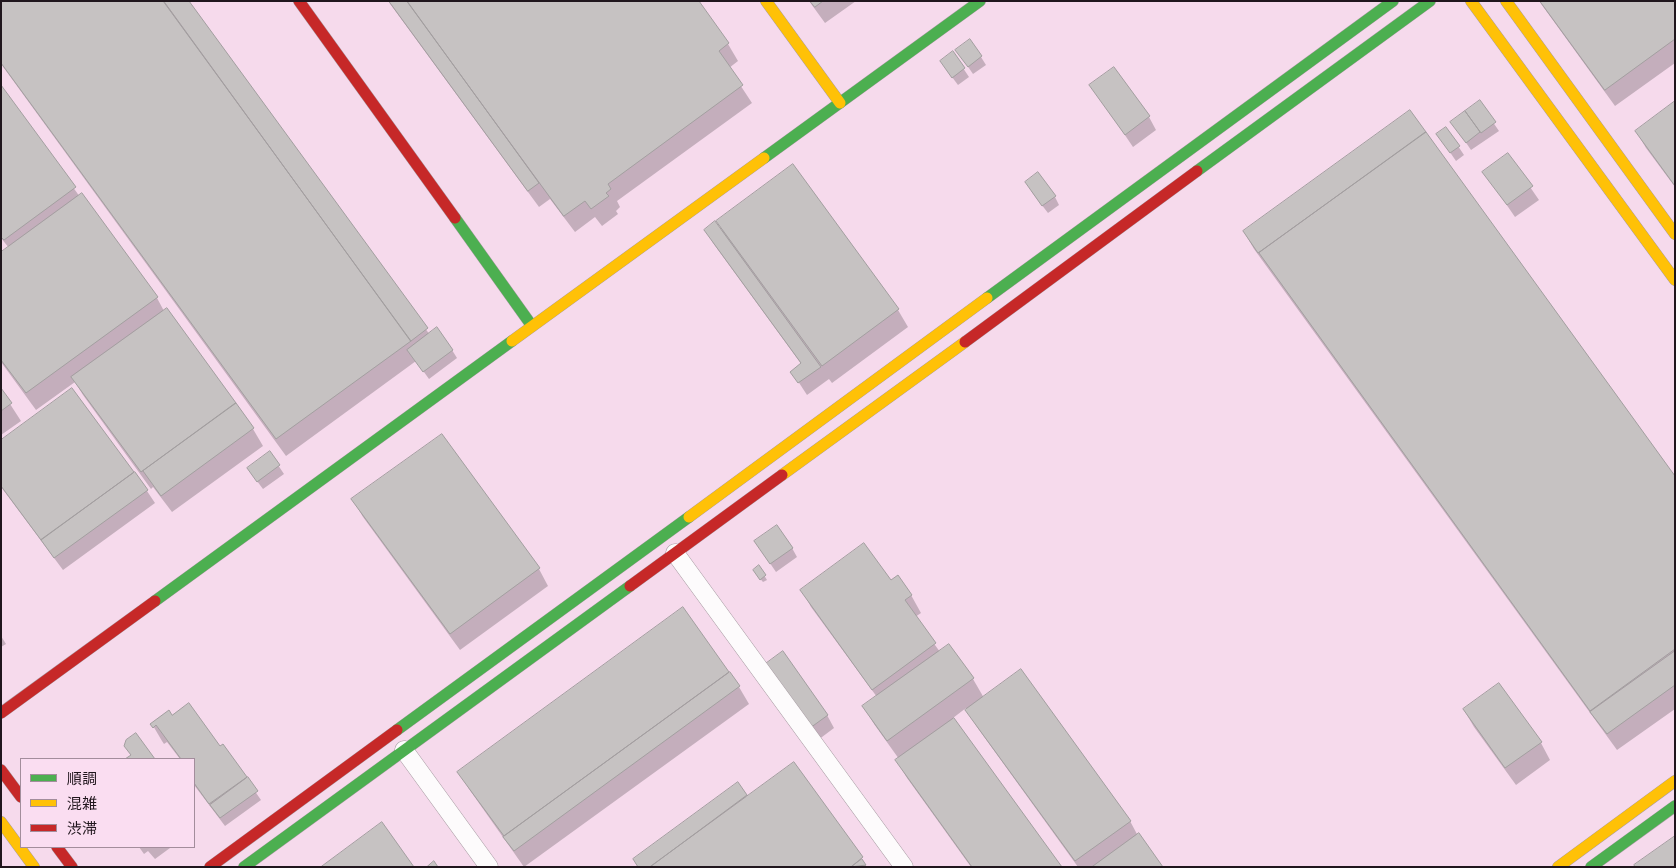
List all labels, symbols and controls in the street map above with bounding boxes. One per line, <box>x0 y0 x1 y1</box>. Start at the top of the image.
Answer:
legend <box>20 758 195 848</box>
text: 順調 <box>67 770 97 788</box>
text: 混雑 <box>67 795 97 813</box>
text: 渋滞 <box>67 820 97 838</box>

